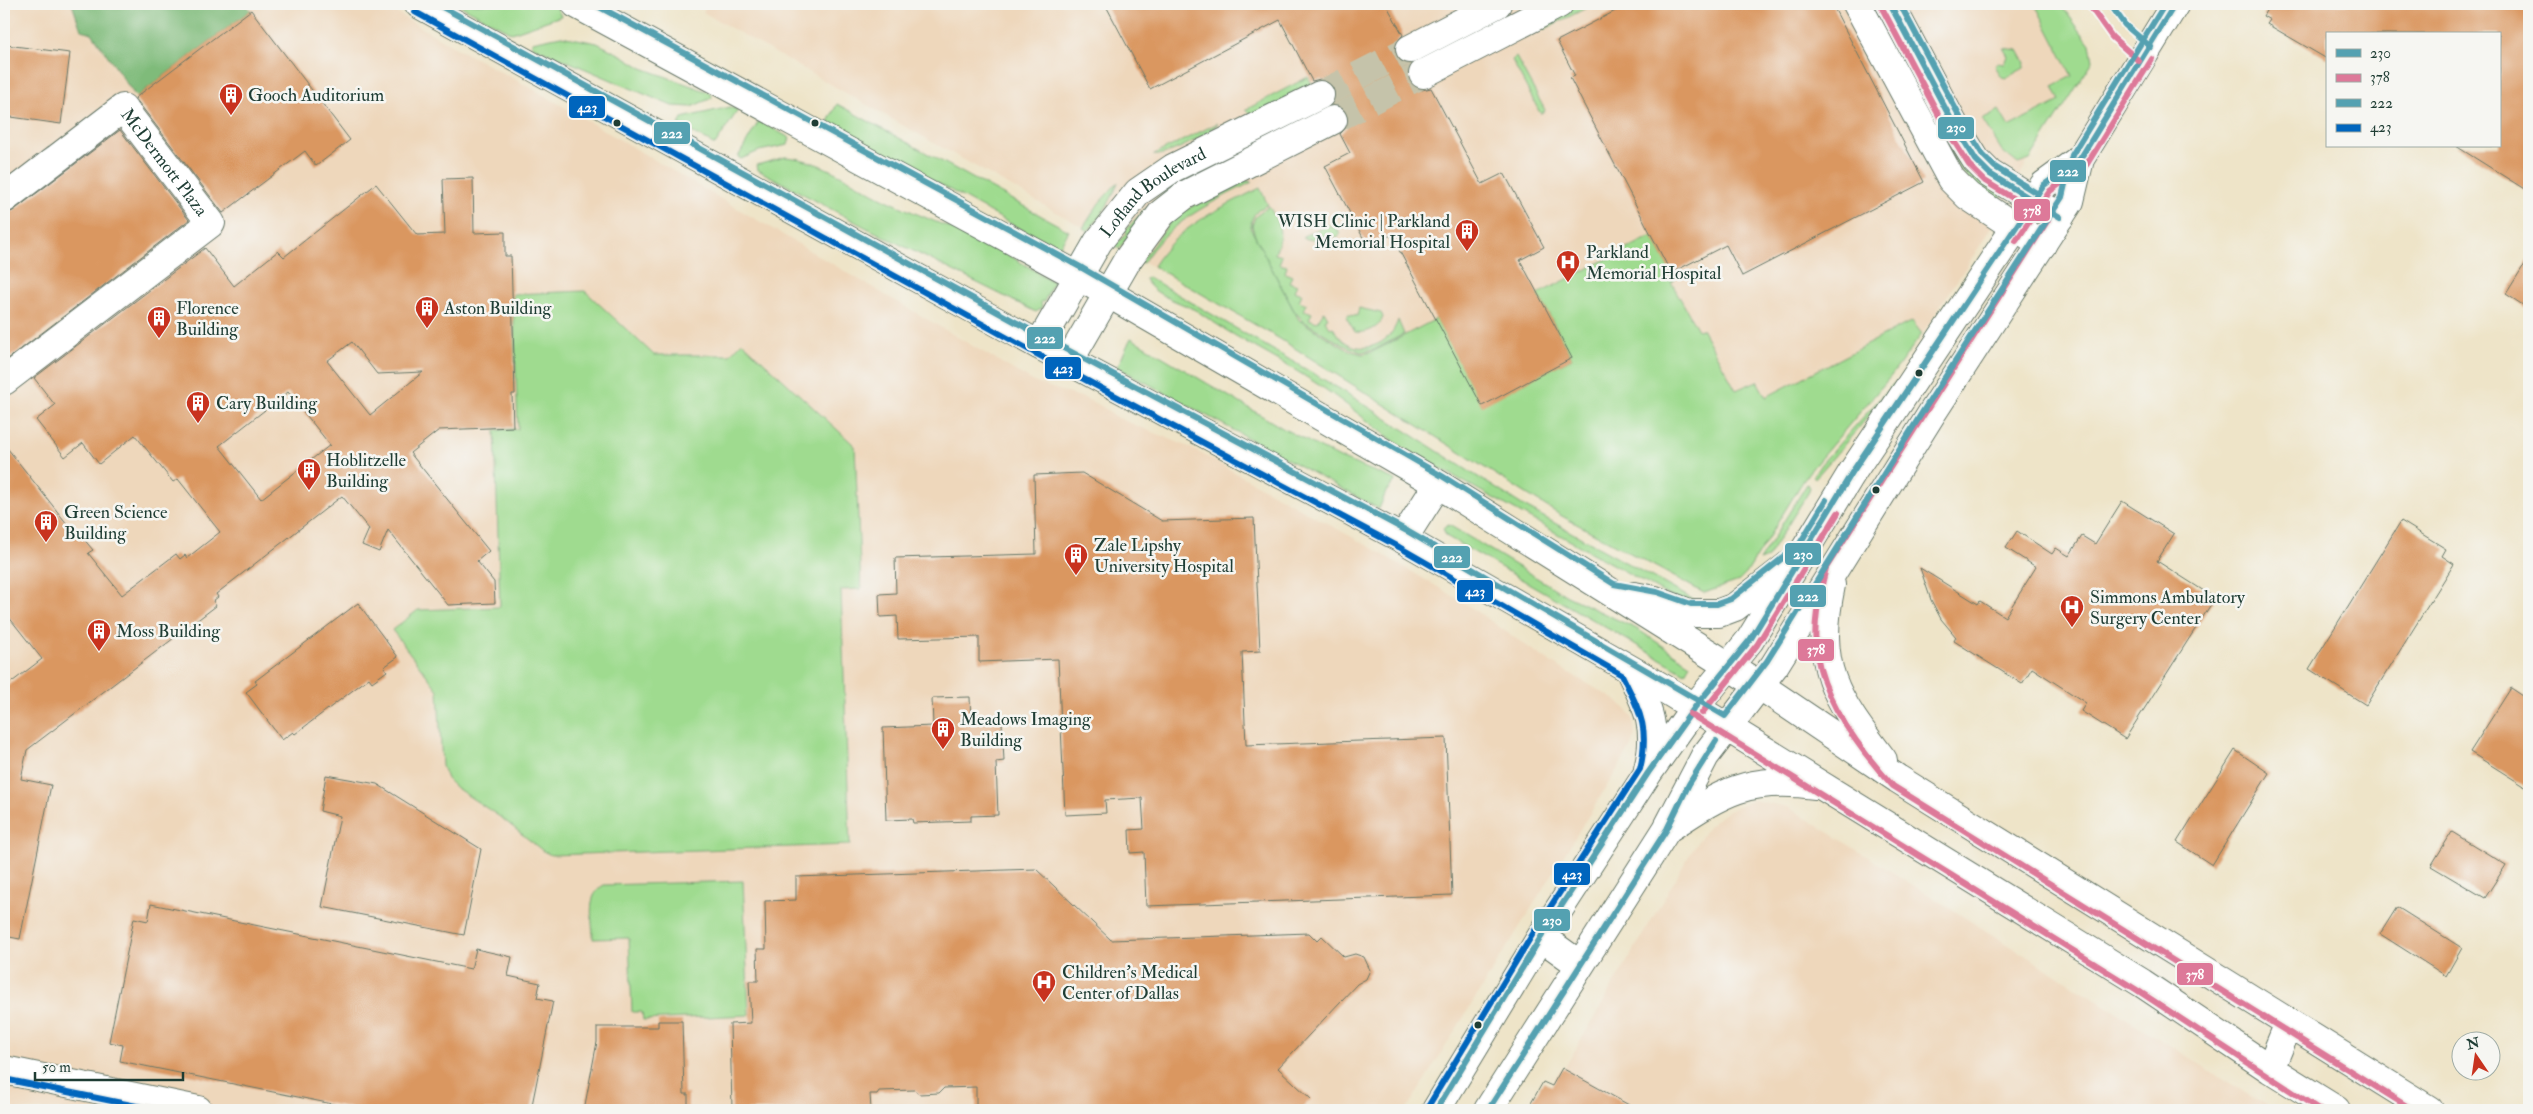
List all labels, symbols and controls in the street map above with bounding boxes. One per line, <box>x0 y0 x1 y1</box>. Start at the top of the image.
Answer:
legend <box>2326 32 2500 148</box>
text: 230 <box>2370 44 2391 63</box>
text: 378 <box>2370 68 2390 87</box>
building icon: Gooch Auditorium <box>218 82 244 116</box>
place label: Gooch Auditorium <box>248 84 384 107</box>
text: 222 <box>2370 94 2393 113</box>
line badge: 423 <box>568 95 606 119</box>
text: 423 <box>576 99 597 116</box>
street label: McDermott Plaza <box>115 104 213 222</box>
line badge: 230 <box>1937 116 1975 140</box>
unlabelled marker <box>612 118 622 128</box>
unlabelled marker <box>810 118 820 128</box>
text: 423 <box>2370 118 2391 137</box>
text: 230 <box>1946 119 1966 136</box>
line badge: 222 <box>653 121 691 145</box>
text: 222 <box>661 125 683 142</box>
street label: Lofland Boulevard <box>1095 142 1210 243</box>
line badge: 222 <box>2049 159 2087 183</box>
text: 222 <box>2057 163 2079 180</box>
line badge: 378 <box>2013 198 2051 222</box>
text: 378 <box>2023 202 2042 219</box>
place label: WISH Clinic | Parkland Memorial Hospital <box>1276 210 1450 254</box>
building icon: WISH Clinic | Parkland Memorial Hospital <box>1454 218 1480 252</box>
place label: Parkland Memorial Hospital <box>1586 241 1722 285</box>
hospital icon: Parkland Memorial Hospital <box>1555 249 1581 283</box>
building icon: Aston Building <box>414 295 440 329</box>
place label: Florence Building <box>176 297 239 341</box>
place label: Aston Building <box>443 297 552 320</box>
building icon: Florence Building <box>146 305 172 339</box>
line badge: 222 <box>1026 326 1064 350</box>
text: 222 <box>1034 330 1056 347</box>
line badge: 423 <box>1044 356 1082 380</box>
text: 423 <box>1052 360 1073 377</box>
unlabelled marker <box>1914 368 1924 378</box>
building icon: Cary Building <box>185 390 211 424</box>
place label: Cary Building <box>216 392 318 415</box>
place label: Hoblitzelle Building <box>326 449 406 493</box>
building icon: Hoblitzelle Building <box>296 457 322 491</box>
unlabelled marker <box>1871 485 1881 495</box>
place label: Green Science Building <box>64 501 168 545</box>
building icon: Green Science Building <box>33 509 59 543</box>
place label: Zale Lipshy University Hospital <box>1094 534 1234 578</box>
building icon: Zale Lipshy University Hospital <box>1063 542 1089 576</box>
line badge: 230 <box>1784 542 1822 566</box>
line badge: 222 <box>1433 545 1471 569</box>
text: 230 <box>1793 546 1813 563</box>
text: 222 <box>1441 549 1463 566</box>
line badge: 423 <box>1456 579 1494 603</box>
text: 423 <box>1464 583 1485 600</box>
line badge: 222 <box>1789 584 1827 608</box>
place label: Simmons Ambulatory Surgery Center <box>2090 586 2246 630</box>
text: 222 <box>1797 588 1819 605</box>
hospital icon: Simmons Ambulatory Surgery Center <box>2059 594 2085 628</box>
building icon: Moss Building <box>86 618 112 652</box>
place label: Moss Building <box>116 620 221 643</box>
line badge: 378 <box>1797 638 1835 662</box>
text: 378 <box>1807 641 1826 658</box>
place label: Meadows Imaging Building <box>960 708 1092 752</box>
building icon: Meadows Imaging Building <box>930 716 956 750</box>
line badge: 423 <box>1553 862 1591 886</box>
text: 423 <box>1561 866 1582 883</box>
line badge: 230 <box>1533 908 1571 932</box>
text: 230 <box>1542 912 1562 929</box>
place label: Children's Medical Center of Dallas <box>1062 961 1198 1005</box>
line badge: 378 <box>2176 962 2214 986</box>
text: 378 <box>2186 966 2205 983</box>
hospital icon: Children's Medical Center of Dallas <box>1031 969 1057 1003</box>
unlabelled marker <box>1473 1020 1483 1030</box>
north arrow <box>2450 1032 2500 1082</box>
text: N <box>2464 1034 2482 1054</box>
scale bar <box>35 1049 182 1081</box>
text: 50 m <box>42 1058 71 1077</box>

